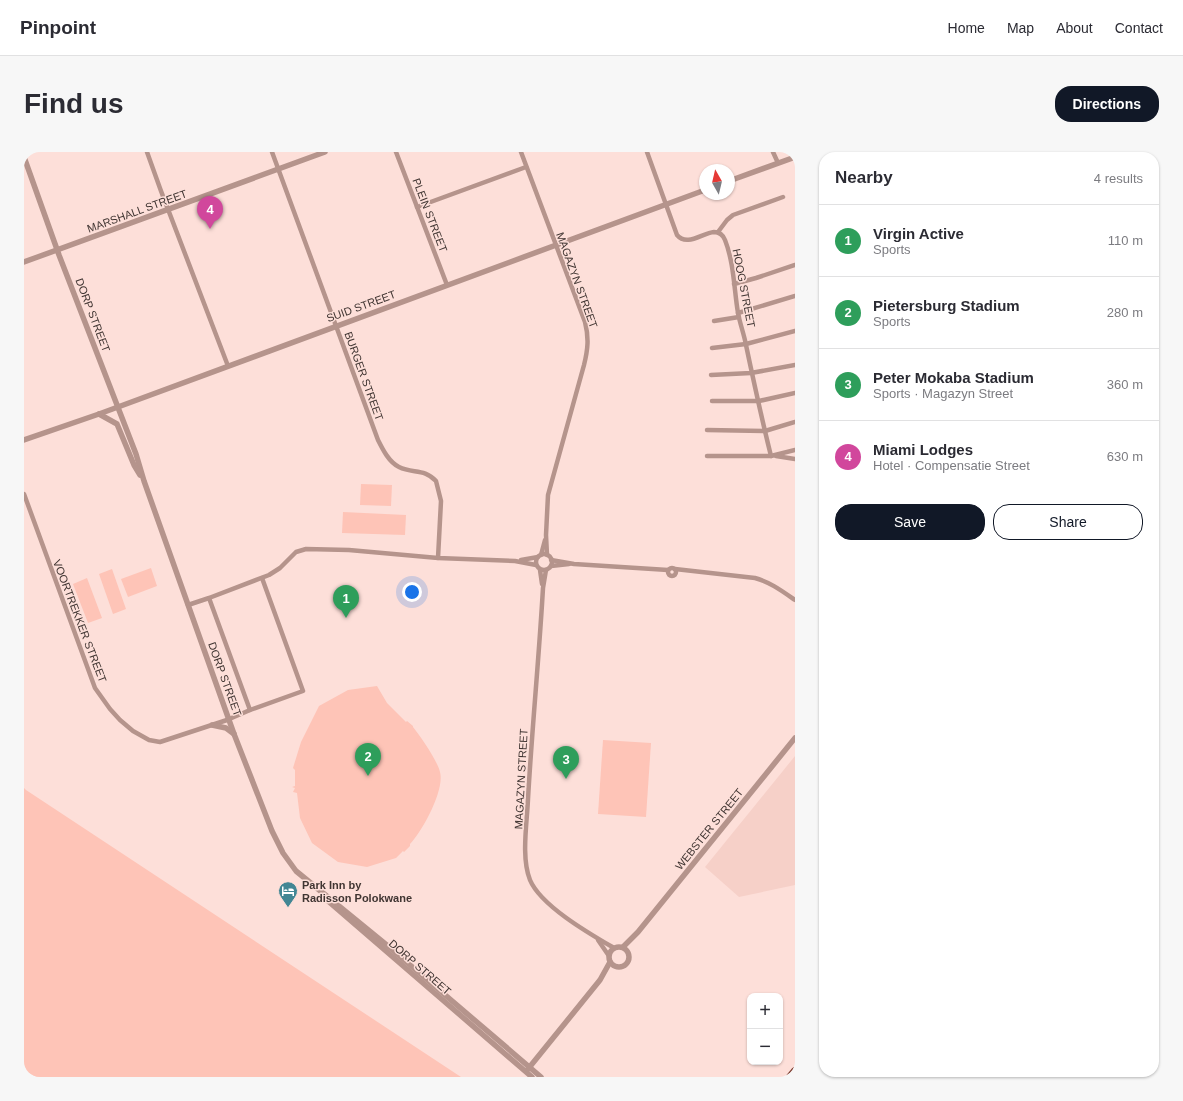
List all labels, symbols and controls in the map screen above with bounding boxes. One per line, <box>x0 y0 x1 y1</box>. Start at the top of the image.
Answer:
text: Pinpoint <box>20 17 96 38</box>
text: Home <box>948 20 985 36</box>
text: Map <box>1007 20 1034 36</box>
text: About <box>1056 20 1093 36</box>
text: Contact <box>1115 20 1163 36</box>
button: Directions <box>1055 86 1159 122</box>
text: Find us <box>24 88 124 119</box>
north arrow <box>699 164 735 200</box>
text: Nearby <box>835 168 893 187</box>
text: 4 results <box>1094 171 1143 186</box>
street label: PLEIN STREET <box>410 176 450 254</box>
street label: MARSHALL STREET <box>85 187 189 235</box>
pin: 4 <box>197 196 223 229</box>
text: Virgin Active <box>873 225 964 242</box>
street label: MAGAZYN STREET <box>554 231 600 330</box>
text: 1 <box>844 233 852 248</box>
text: 110 m <box>1108 233 1143 248</box>
text: Sports <box>873 242 911 257</box>
street label: HOOG STREET <box>730 248 758 329</box>
street label: DORP STREET <box>73 276 113 354</box>
street label: SUID STREET <box>325 288 397 324</box>
text: Pietersburg Stadium <box>873 297 1020 314</box>
text: 2 <box>844 305 852 320</box>
text: 280 m <box>1107 305 1143 320</box>
text: Sports <box>873 314 911 329</box>
street label: BURGER STREET <box>342 330 386 422</box>
text: Peter Mokaba Stadium <box>873 369 1034 386</box>
text: 3 <box>844 377 852 392</box>
text: 360 m <box>1107 377 1143 392</box>
text: Sports · Magazyn Street <box>873 386 1013 401</box>
text: Miami Lodges <box>873 441 973 458</box>
text: 4 <box>844 449 852 464</box>
text: 630 m <box>1107 449 1143 464</box>
text: Hotel · Compensatie Street <box>873 458 1030 473</box>
button: Save <box>835 504 985 540</box>
button: Share <box>993 504 1143 540</box>
street label: VOORTREKKER STREET <box>51 558 109 684</box>
your location <box>402 582 422 602</box>
pin: 1 <box>333 585 359 618</box>
street label: DORP STREET <box>206 640 244 718</box>
street label: MAGAZYN STREET <box>512 728 530 830</box>
pin: 2 <box>355 743 381 776</box>
pin: 3 <box>553 746 579 779</box>
street label: WEBSTER STREET <box>673 786 746 872</box>
place label: Park Inn by Radisson Polokwane <box>302 879 412 904</box>
hotel icon: Park Inn by Radisson Polokwane <box>277 880 299 908</box>
street label: DORP STREET <box>387 937 454 997</box>
map controls <box>747 993 783 1065</box>
button: + <box>747 993 783 1029</box>
button: − <box>747 1029 783 1065</box>

